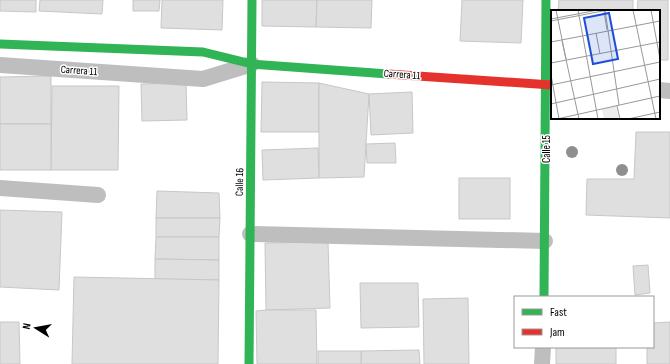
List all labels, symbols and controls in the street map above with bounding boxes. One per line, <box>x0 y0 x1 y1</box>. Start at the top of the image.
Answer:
inset map <box>551 10 660 119</box>
street label: Carrera 11 <box>60 63 98 78</box>
street label: Carrera 11 <box>383 67 421 82</box>
street label: Calle 15 <box>540 135 553 163</box>
street label: Calle 16 <box>233 168 246 196</box>
legend <box>514 296 654 348</box>
text: Fast <box>550 305 567 320</box>
north arrow <box>16 308 56 348</box>
text: N <box>20 322 34 330</box>
text: Jam <box>549 325 565 340</box>

